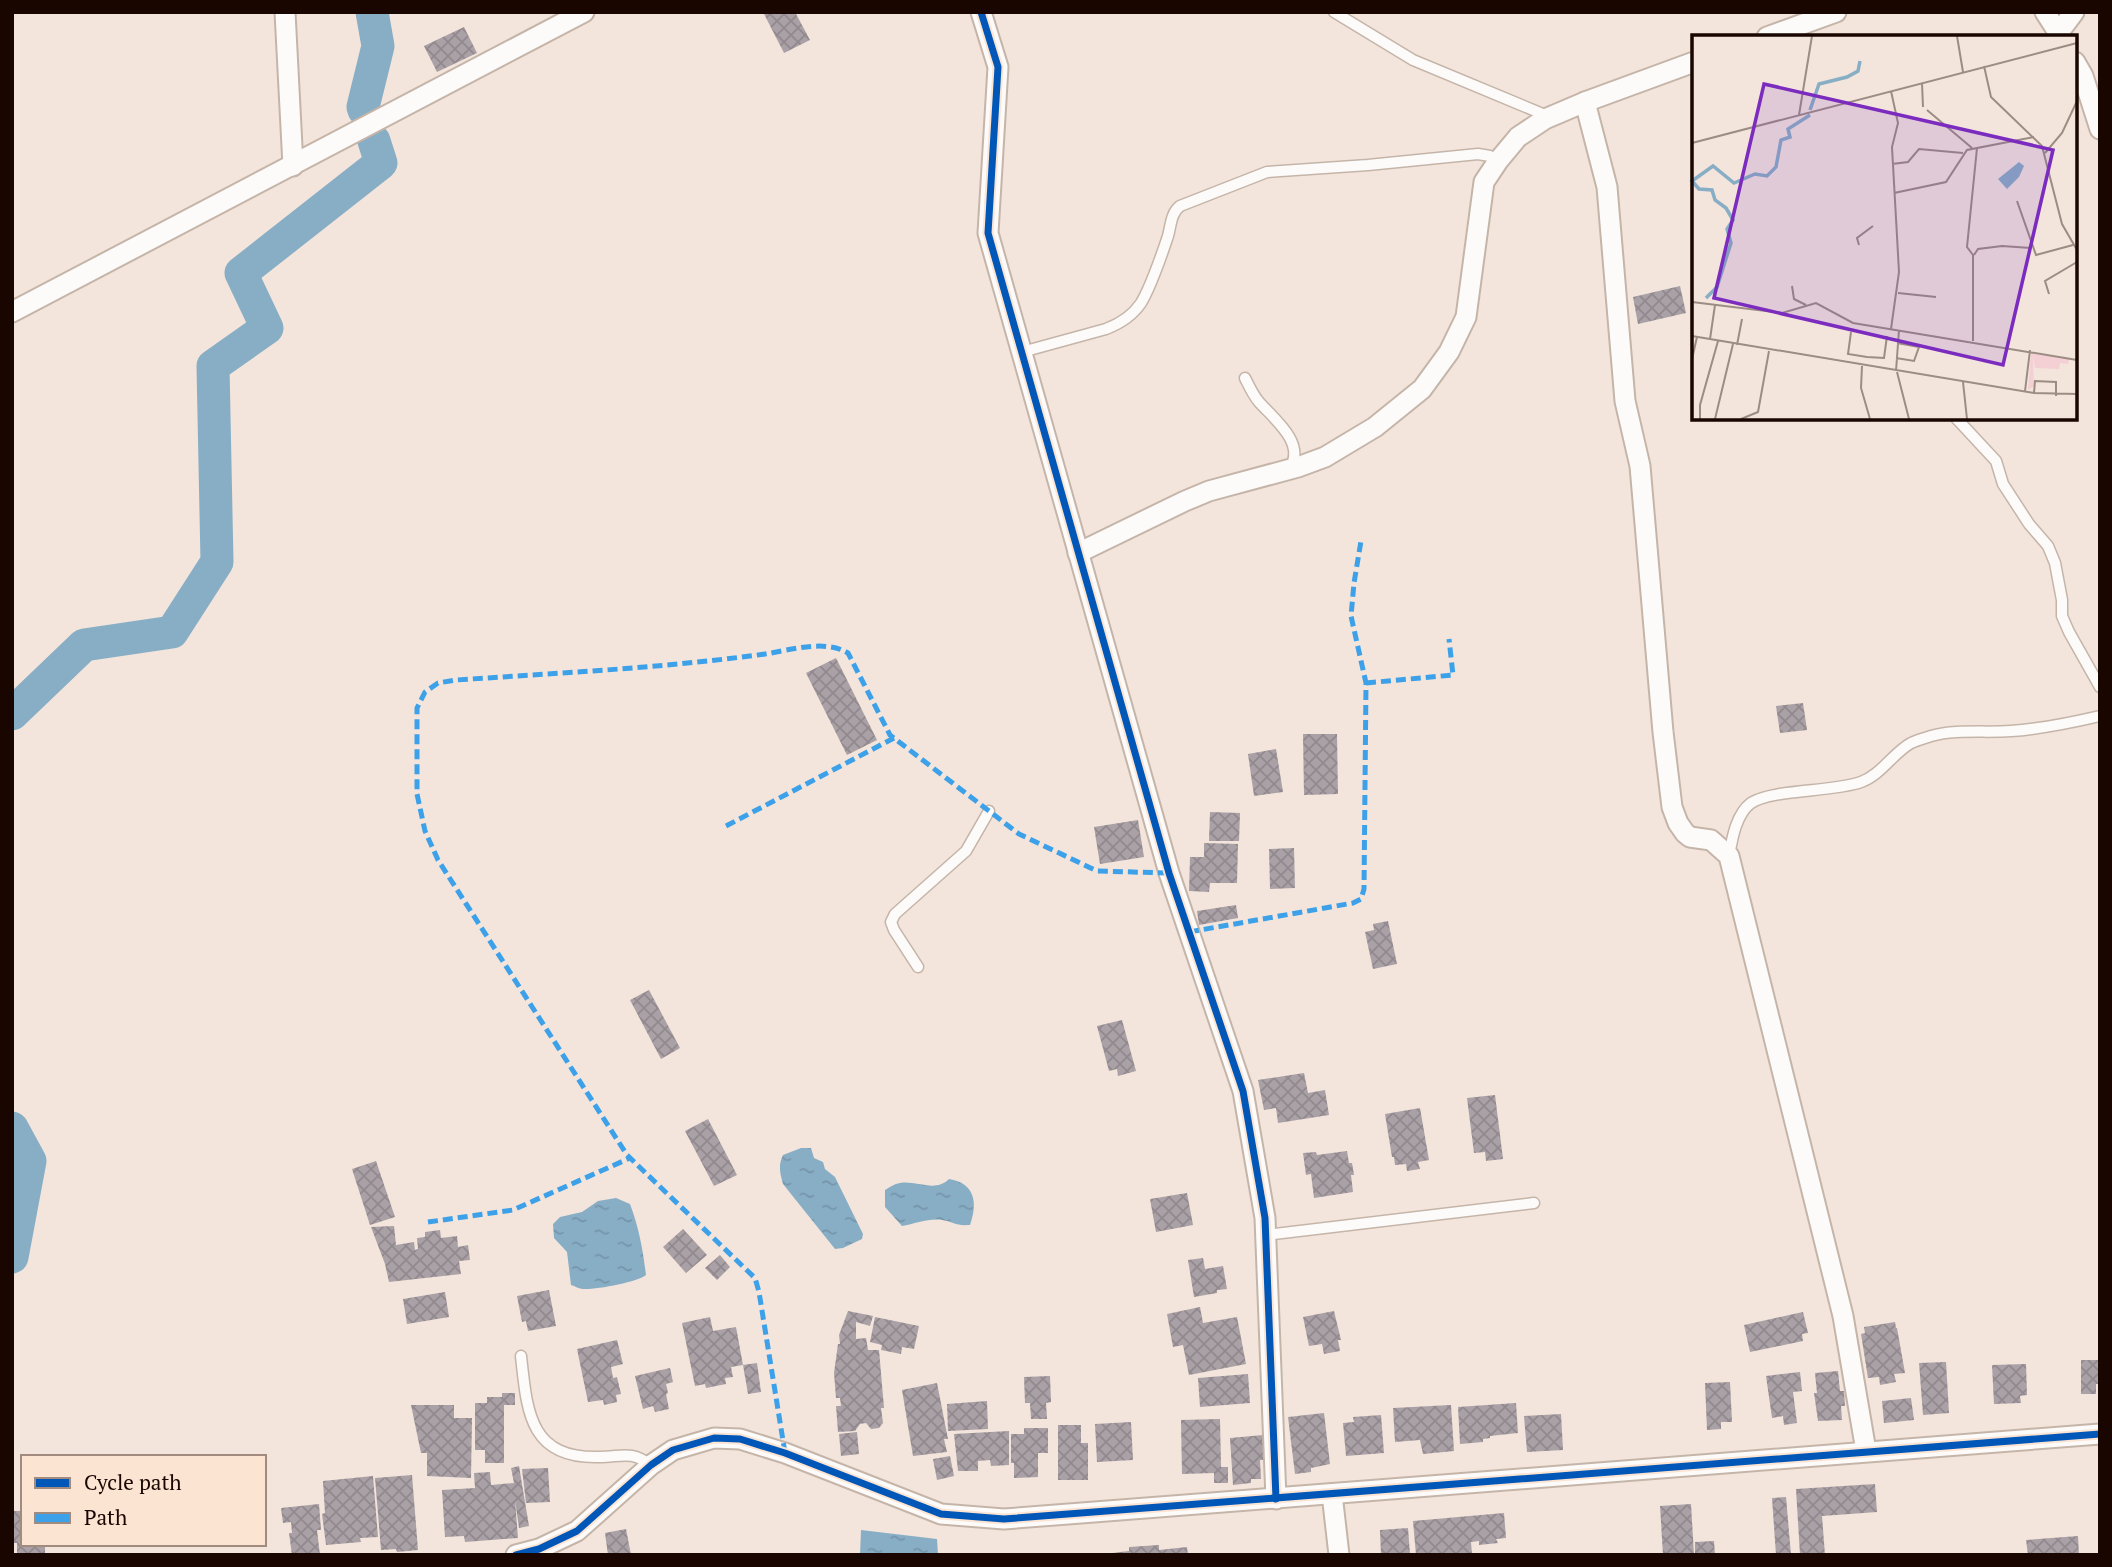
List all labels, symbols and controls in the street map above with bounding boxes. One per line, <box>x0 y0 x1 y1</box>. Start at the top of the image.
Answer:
inset map <box>1692 35 2077 420</box>
legend <box>21 1455 266 1546</box>
text: Cycle path <box>84 1468 182 1496</box>
text: Path <box>84 1503 127 1531</box>

